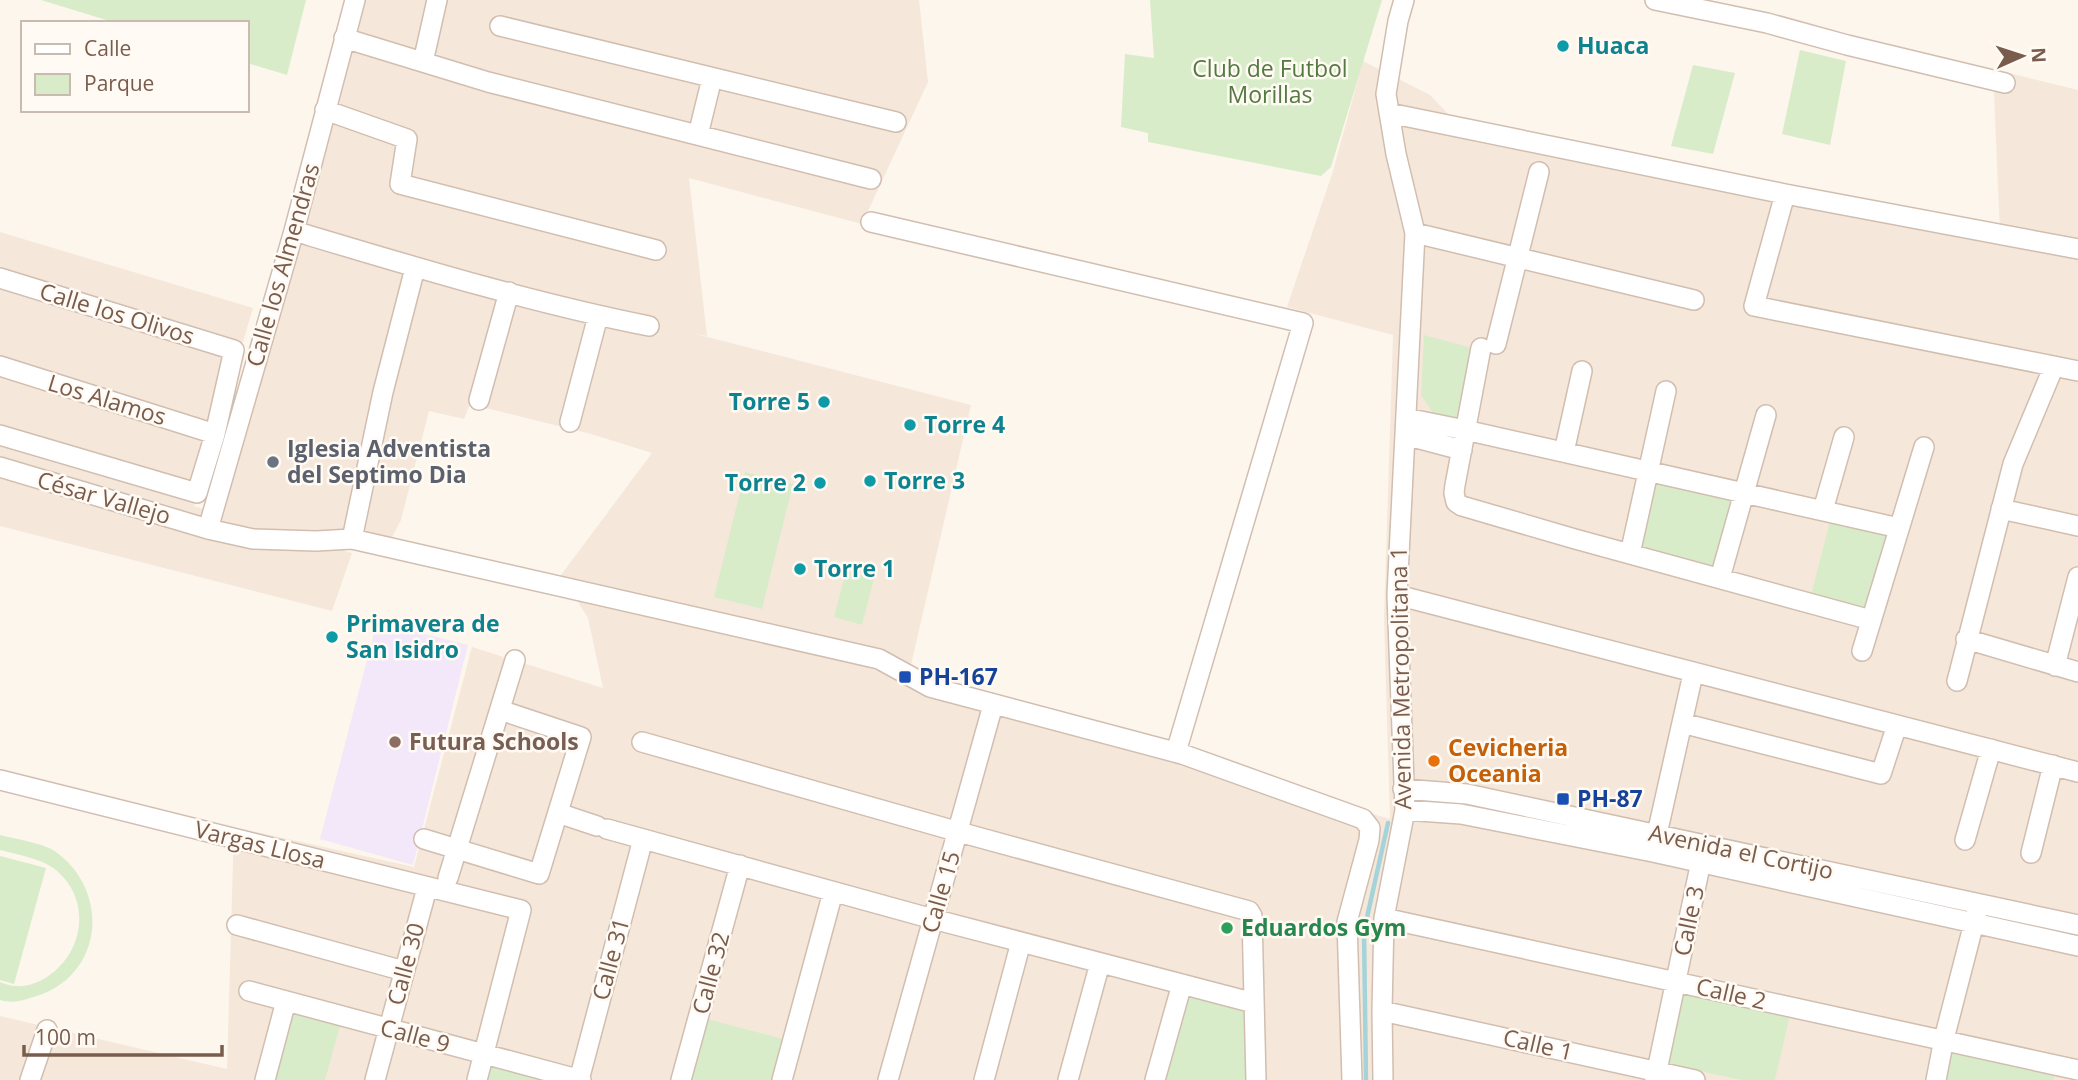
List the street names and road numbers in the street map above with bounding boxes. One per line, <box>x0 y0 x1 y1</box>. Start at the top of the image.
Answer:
street label: Calle los Almendras <box>238 159 326 370</box>
street label: Calle los Olivos <box>36 274 199 352</box>
street label: Los Alamos <box>44 366 170 432</box>
street label: César Vallejo <box>34 463 175 531</box>
street label: Avenida Metropolitana 1 <box>1382 546 1418 810</box>
street label: Vargas Llosa <box>192 812 329 876</box>
street label: Avenida el Cortijo <box>1646 816 1836 886</box>
street label: Calle 15 <box>913 847 967 937</box>
street label: Calle 3 <box>1665 883 1711 959</box>
street label: Calle 31 <box>584 914 636 1003</box>
street label: Calle 30 <box>379 919 431 1008</box>
street label: Calle 32 <box>684 928 736 1017</box>
street label: Calle 2 <box>1693 969 1769 1017</box>
street label: Calle 9 <box>377 1010 454 1060</box>
street label: Calle 1 <box>1500 1020 1576 1068</box>

